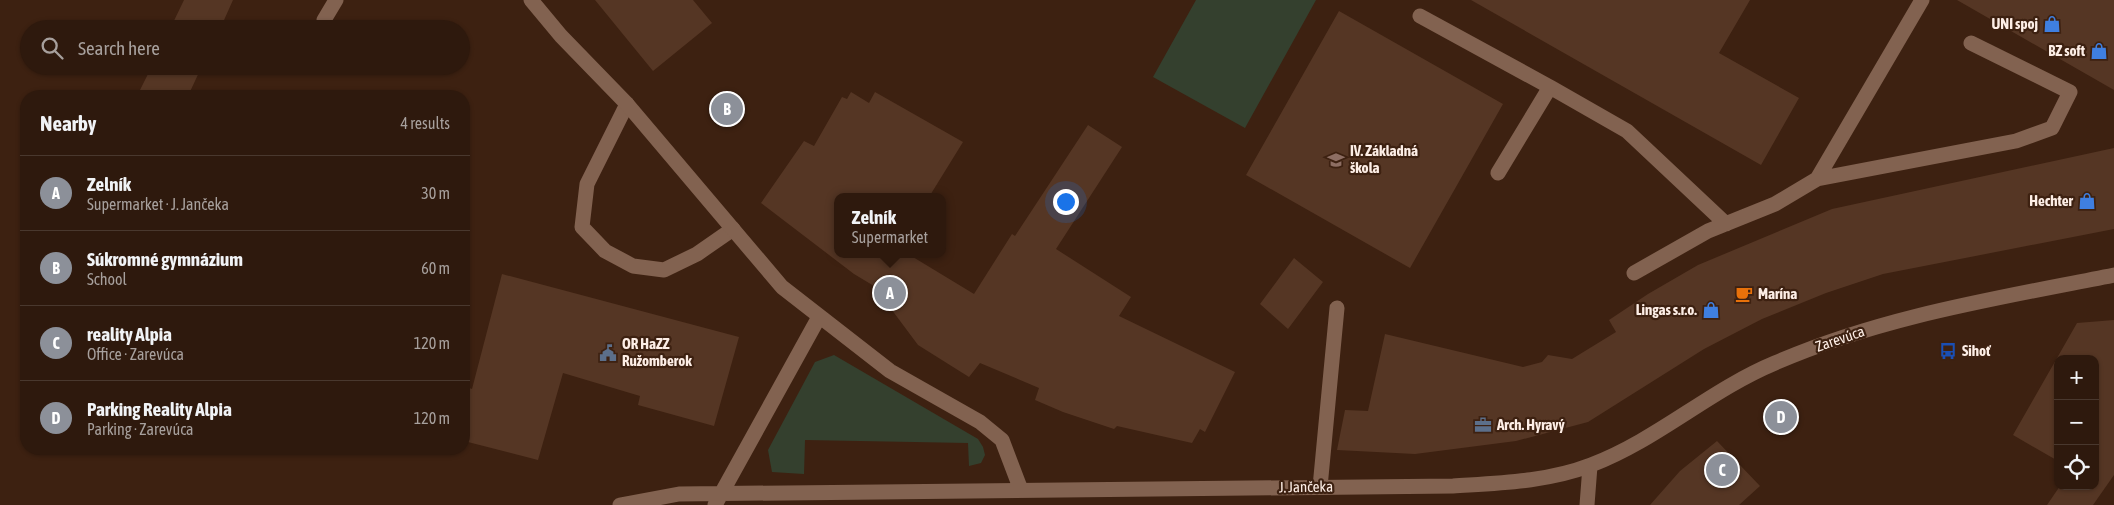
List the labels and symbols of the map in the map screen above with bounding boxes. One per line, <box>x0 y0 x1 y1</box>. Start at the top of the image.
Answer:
shop icon: UNI spoj <box>2042 14 2062 34</box>
place label: UNI spoj <box>1992 15 2038 32</box>
shop icon: BZ soft <box>2089 41 2109 61</box>
place label: BZ soft <box>2048 42 2086 59</box>
pin: B <box>711 90 743 128</box>
place label: IV. Základná škola <box>1350 142 1418 176</box>
school or university icon: IV. Základná škola <box>1326 150 1346 170</box>
your location <box>1053 189 1079 215</box>
shop icon: Hechter <box>2077 191 2097 211</box>
place label: Hechter <box>2029 192 2074 209</box>
pin: A <box>874 274 906 312</box>
cafe icon: Marína <box>1734 284 1754 304</box>
place label: Marína <box>1758 285 1797 302</box>
shop icon: Lingas s.r.o. <box>1701 300 1721 320</box>
place label: Lingas s.r.o. <box>1636 301 1697 318</box>
street label: Zarevúca <box>1813 322 1867 355</box>
place label: OR HaZZ Ružomberok <box>622 335 692 369</box>
bus stop icon: Sihoť <box>1938 341 1958 361</box>
place label: Sihoť <box>1962 342 1992 359</box>
public building icon: OR HaZZ Ružomberok <box>598 343 618 363</box>
pin: D <box>1765 398 1797 436</box>
office icon: Arch. Hyravý <box>1473 415 1493 435</box>
place label: Arch. Hyravý <box>1496 416 1566 433</box>
pin: C <box>1706 451 1738 489</box>
street label: J. Jančeka <box>1279 478 1333 495</box>

